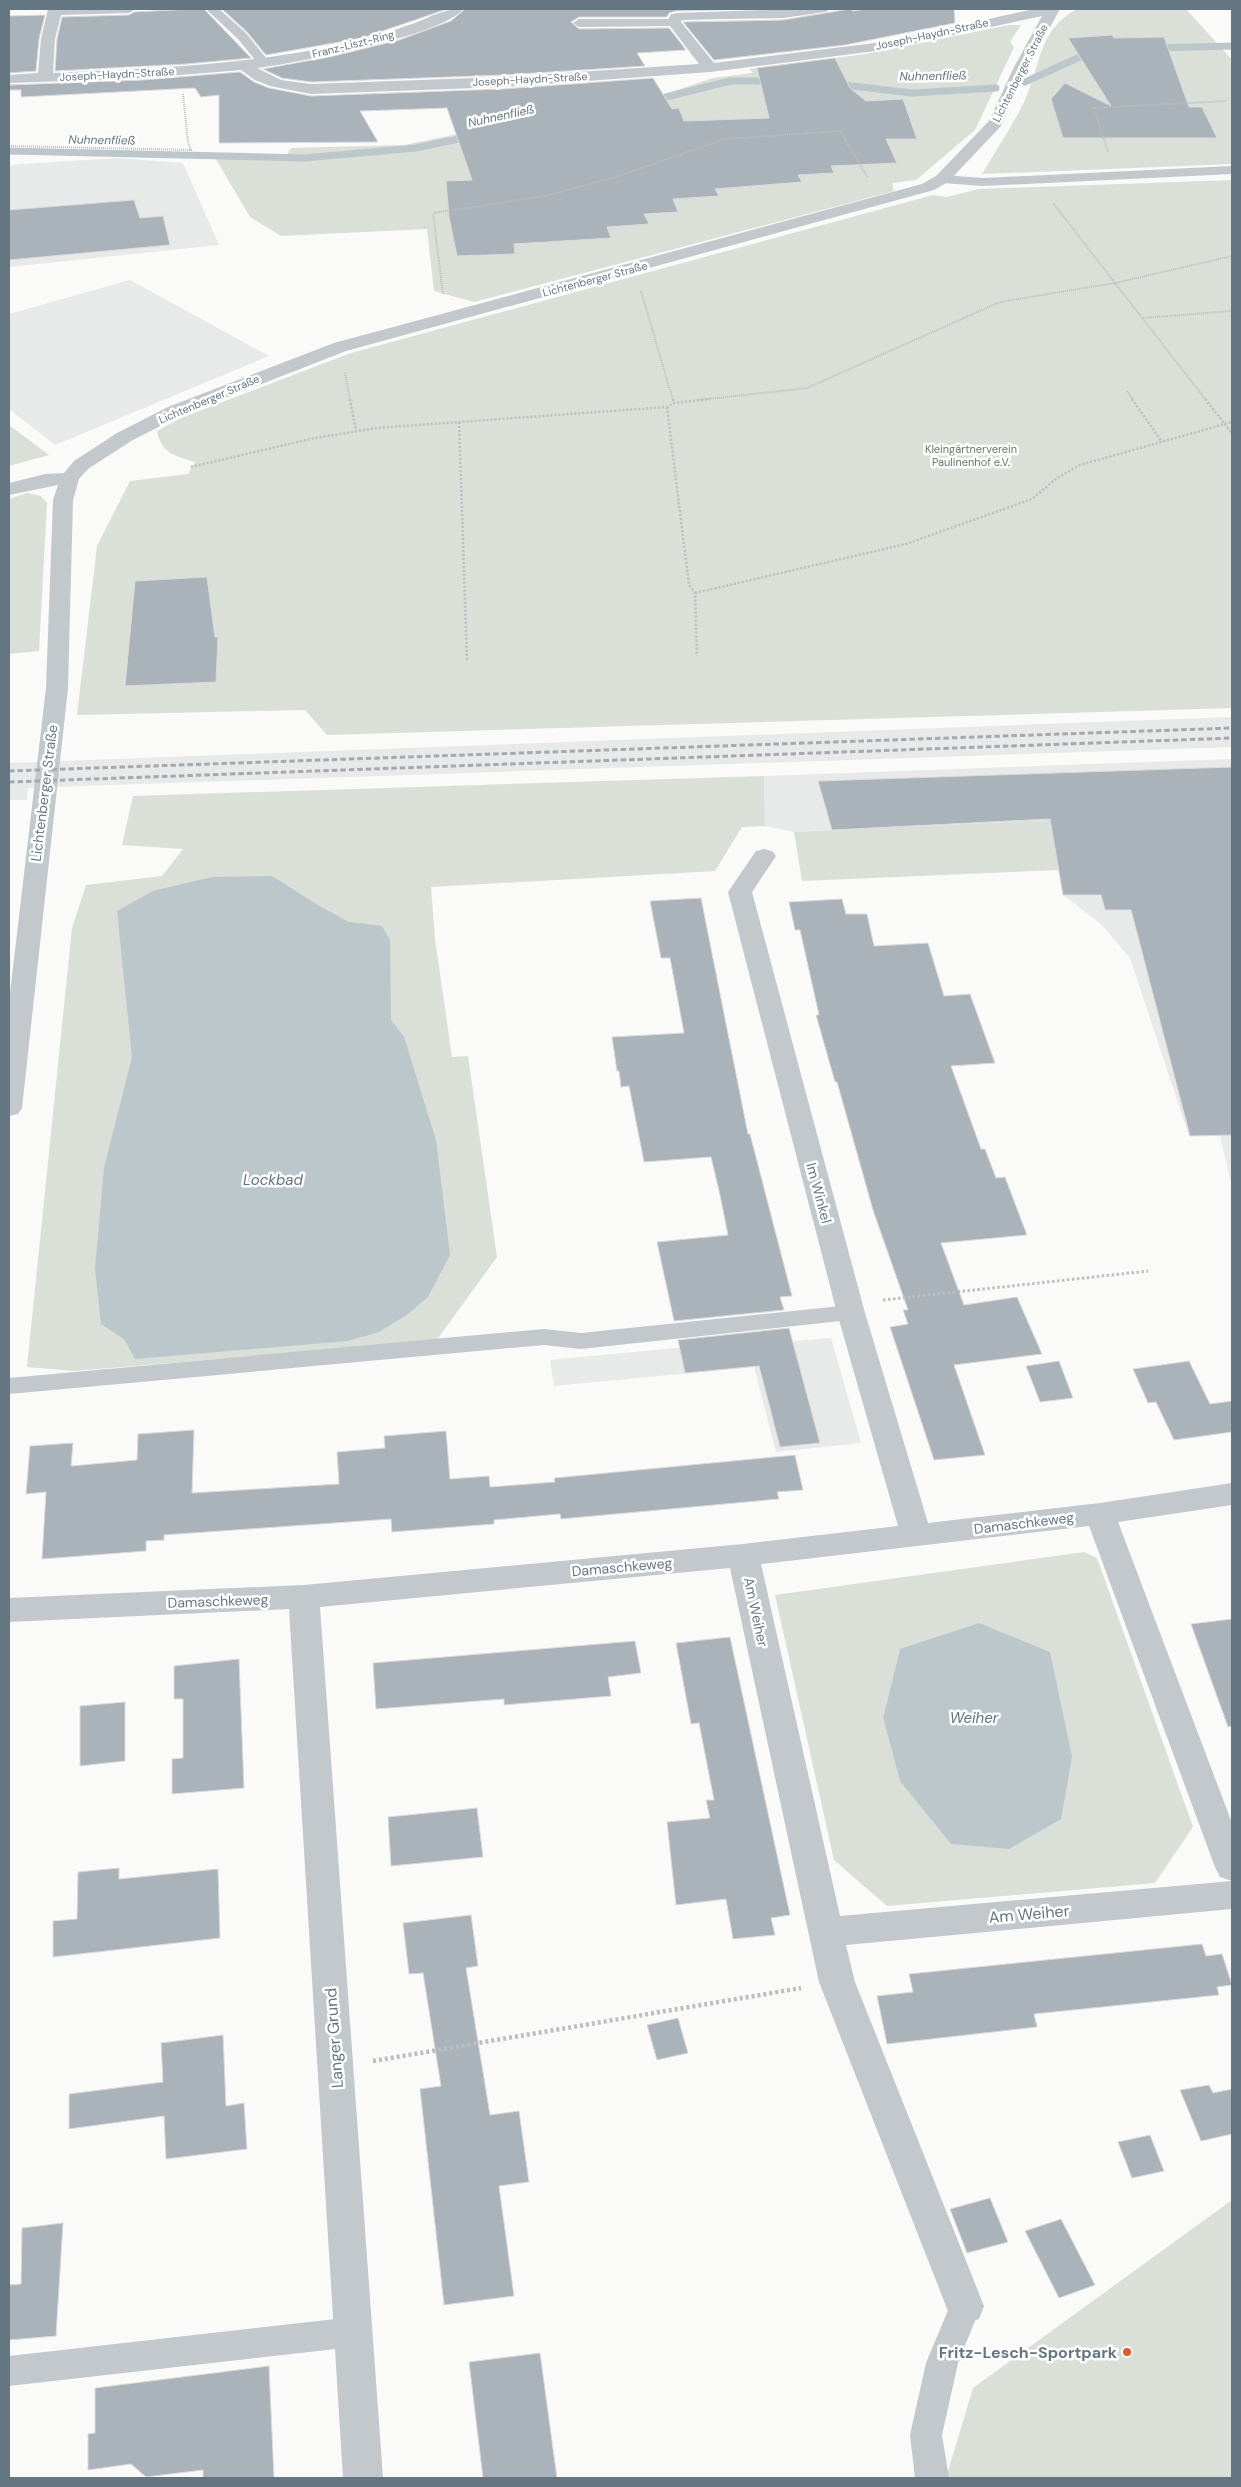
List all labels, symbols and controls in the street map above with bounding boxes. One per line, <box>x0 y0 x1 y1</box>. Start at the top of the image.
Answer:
street label: Joseph-Haydn-Straße <box>874 15 990 53</box>
street label: Lichtenberger Straße <box>989 22 1051 124</box>
street label: Franz-Liszt-Ring <box>310 27 396 61</box>
street label: Joseph-Haydn-Straße <box>59 64 175 84</box>
water label: Nuhnenfließ <box>899 67 967 85</box>
street label: Joseph-Haydn-Straße <box>472 69 588 89</box>
water label: Nuhnenfließ <box>466 101 536 131</box>
water label: Nuhnenfließ <box>68 131 136 149</box>
street label: Lichtenberger Straße <box>541 258 649 300</box>
street label: Lichtenberger Straße <box>157 371 261 427</box>
park label: Kleingärtnerverein Paulinenhof e.V. <box>925 442 1017 469</box>
street label: Lichtenberger Straße <box>27 724 61 862</box>
street label: Im Winkel <box>802 1161 836 1225</box>
water label: Lockbad <box>243 1170 304 1190</box>
street label: Damaschkeweg <box>973 1508 1075 1538</box>
street label: Damaschkeweg <box>571 1554 673 1580</box>
street label: Am Weiher <box>740 1575 772 1649</box>
street label: Damaschkeweg <box>167 1590 269 1612</box>
water label: Weiher <box>950 1708 999 1728</box>
street label: Am Weiher <box>988 1900 1070 1928</box>
street label: Langer Grund <box>320 1987 348 2089</box>
place label: Fritz-Lesch-Sportpark <box>939 2342 1118 2363</box>
marker: Fritz-Lesch-Sportpark <box>1121 2346 1133 2358</box>

